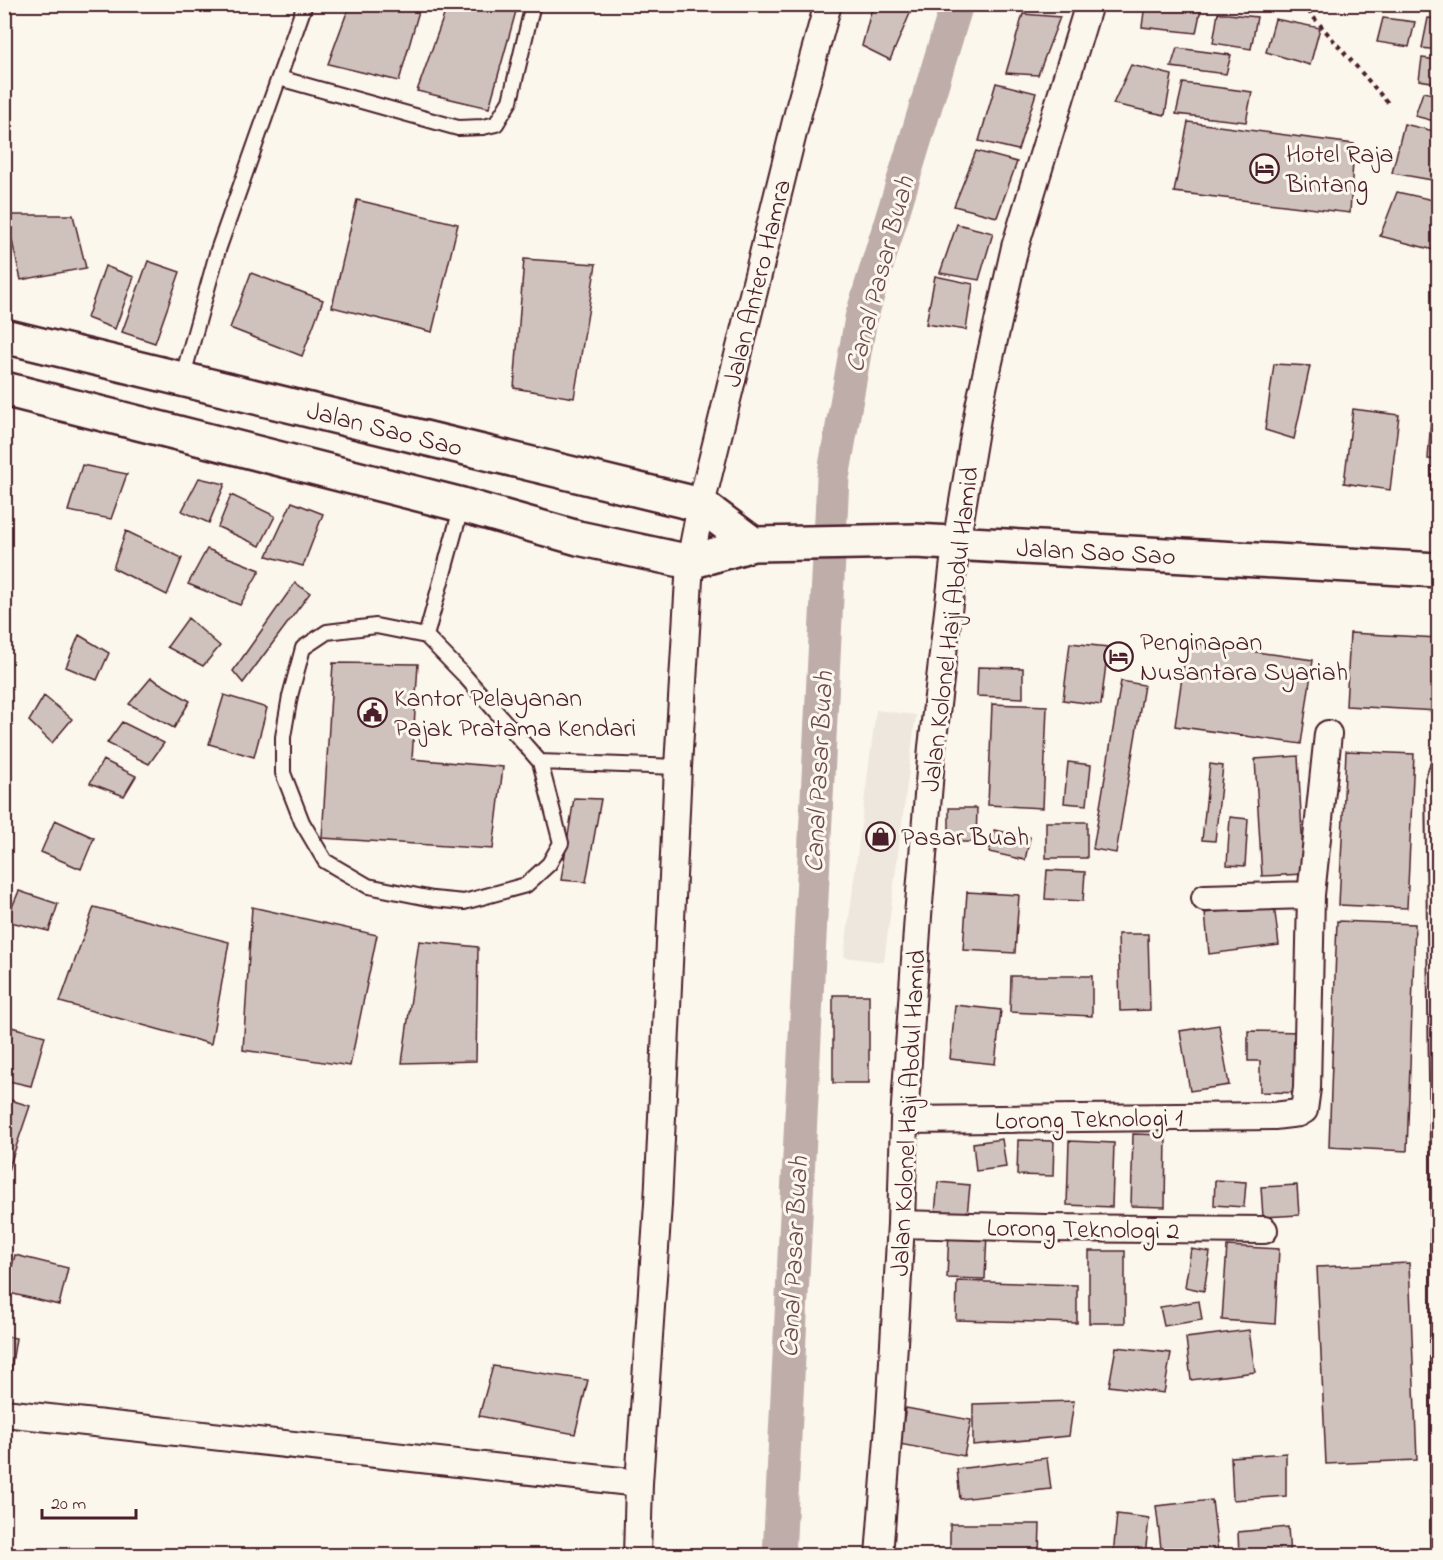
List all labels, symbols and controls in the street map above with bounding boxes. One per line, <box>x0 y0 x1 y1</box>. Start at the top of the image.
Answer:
place label: Hotel Raja Bintang <box>1285 137 1394 205</box>
hotel icon: Hotel Raja Bintang <box>1249 152 1281 184</box>
water label: Canal Pasar Buah <box>836 171 927 377</box>
street label: Jalan Antero Hamra <box>715 176 803 392</box>
street label: Jalan Sao Sao <box>302 393 466 469</box>
street label: Jalan Kolonel Haji Abdul Hamid <box>913 464 991 794</box>
street label: Jalan Sao Sao <box>1015 531 1176 577</box>
place label: Penginapan Nusantara Syariah <box>1140 625 1348 693</box>
hotel icon: Penginapan Nusantara Syariah <box>1103 640 1135 672</box>
water label: Canal Pasar Buah <box>796 669 845 874</box>
place label: Kantor Pelayanan Pajak Pratama Kendari <box>394 681 636 749</box>
public building icon: Kantor Pelayanan Pajak Pratama Kendari <box>357 696 389 728</box>
shop icon: Pasar Buah <box>864 820 896 852</box>
place label: Pasar Buah <box>901 820 1029 858</box>
street label: Jalan Kolonel Haji Abdul Hamid <box>882 948 938 1278</box>
street label: Lorong Teknologi 1 <box>995 1100 1184 1142</box>
water label: Canal Pasar Buah <box>771 1154 820 1359</box>
street label: Lorong Teknologi 2 <box>986 1210 1180 1252</box>
scale bar <box>42 1482 136 1520</box>
text: 20 m <box>51 1492 86 1518</box>

